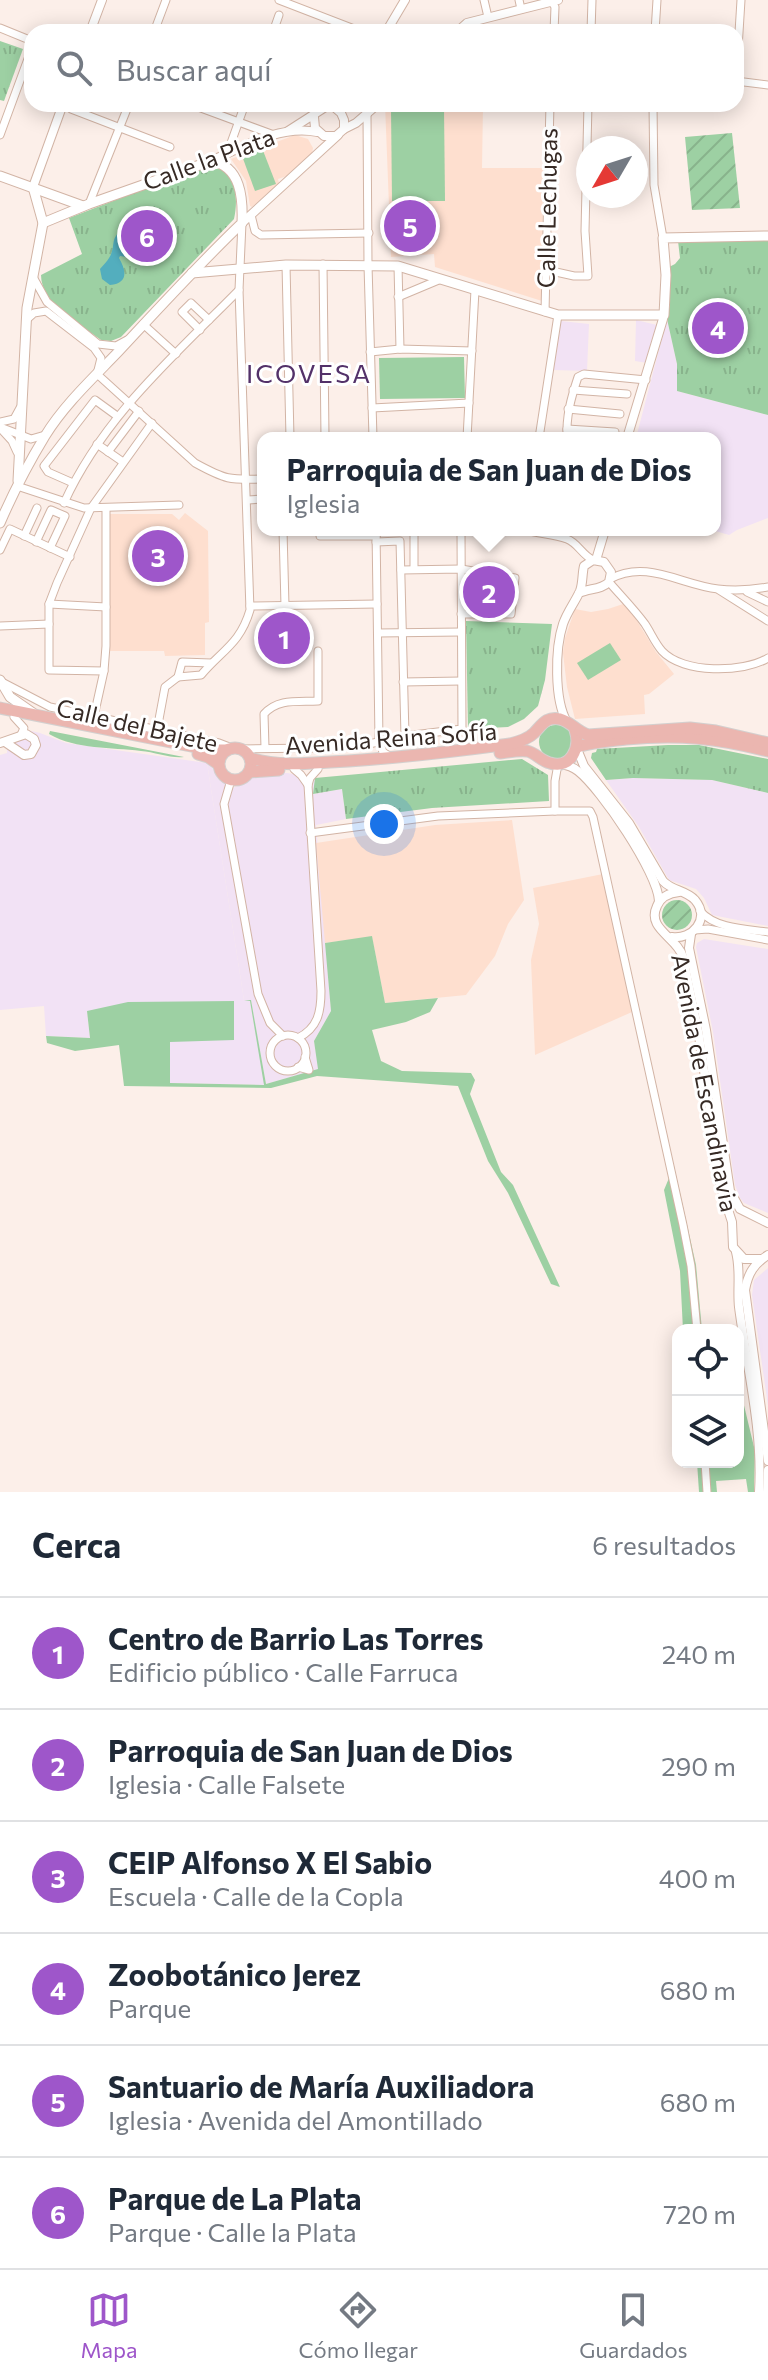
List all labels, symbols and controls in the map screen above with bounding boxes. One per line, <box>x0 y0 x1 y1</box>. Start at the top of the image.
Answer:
search box <box>24 24 744 112</box>
icon: search <box>52 46 96 90</box>
text: Buscar aquí <box>116 50 272 87</box>
street label: Calle la Plata <box>139 121 278 196</box>
street label: Calle Lechugas <box>531 128 562 288</box>
north arrow <box>576 136 648 208</box>
pin: 5 <box>384 196 436 256</box>
pin: 6 <box>121 206 173 266</box>
pin: 4 <box>692 298 744 358</box>
district label: ICOVESA <box>246 357 372 388</box>
popup <box>257 432 721 536</box>
text: Parroquia de San Juan de Dios <box>287 450 691 487</box>
text: Iglesia <box>287 487 360 518</box>
pin: 3 <box>132 526 184 586</box>
pin: 2 <box>463 562 515 622</box>
pin: 1 <box>258 608 310 668</box>
street label: Calle del Bajete <box>54 692 221 757</box>
street label: Avenida Reina Sofía <box>284 716 498 759</box>
your location <box>364 804 404 844</box>
street label: Avenida de Escandinavia <box>666 951 745 1214</box>
map controls <box>672 1324 744 1468</box>
button: locate <box>672 1324 744 1396</box>
button: layers <box>672 1396 744 1468</box>
text: Cerca <box>32 1523 121 1565</box>
text: 6 resultados <box>592 1529 736 1560</box>
text: Centro de Barrio Las Torres <box>108 1619 484 1656</box>
text: 1 <box>52 1638 64 1669</box>
text: 240 m <box>662 1638 736 1669</box>
text: Edificio público · Calle Farruca <box>108 1656 458 1687</box>
text: Parroquia de San Juan de Dios <box>108 1731 513 1768</box>
text: 2 <box>51 1750 65 1781</box>
text: 290 m <box>661 1750 736 1781</box>
text: Iglesia · Calle Falsete <box>108 1768 345 1799</box>
text: CEIP Alfonso X El Sabio <box>108 1843 432 1880</box>
text: 3 <box>50 1862 66 1893</box>
text: 400 m <box>659 1862 736 1893</box>
text: Escuela · Calle de la Copla <box>108 1880 404 1911</box>
text: Zoobotánico Jerez <box>108 1955 361 1992</box>
text: 4 <box>50 1974 66 2005</box>
text: 680 m <box>660 1974 736 2005</box>
text: Parque <box>108 1992 191 2023</box>
text: Santuario de María Auxiliadora <box>108 2067 534 2104</box>
text: 5 <box>50 2086 66 2117</box>
text: 680 m <box>660 2086 736 2117</box>
text: Iglesia · Avenida del Amontillado <box>108 2104 483 2135</box>
text: Parque de La Plata <box>108 2179 362 2216</box>
text: 6 <box>50 2198 66 2229</box>
text: 720 m <box>663 2198 736 2229</box>
text: Parque · Calle la Plata <box>108 2216 357 2247</box>
tab: Mapa <box>81 2288 137 2363</box>
tab: Cómo llegar <box>299 2288 418 2363</box>
tab: Guardados <box>579 2288 687 2363</box>

